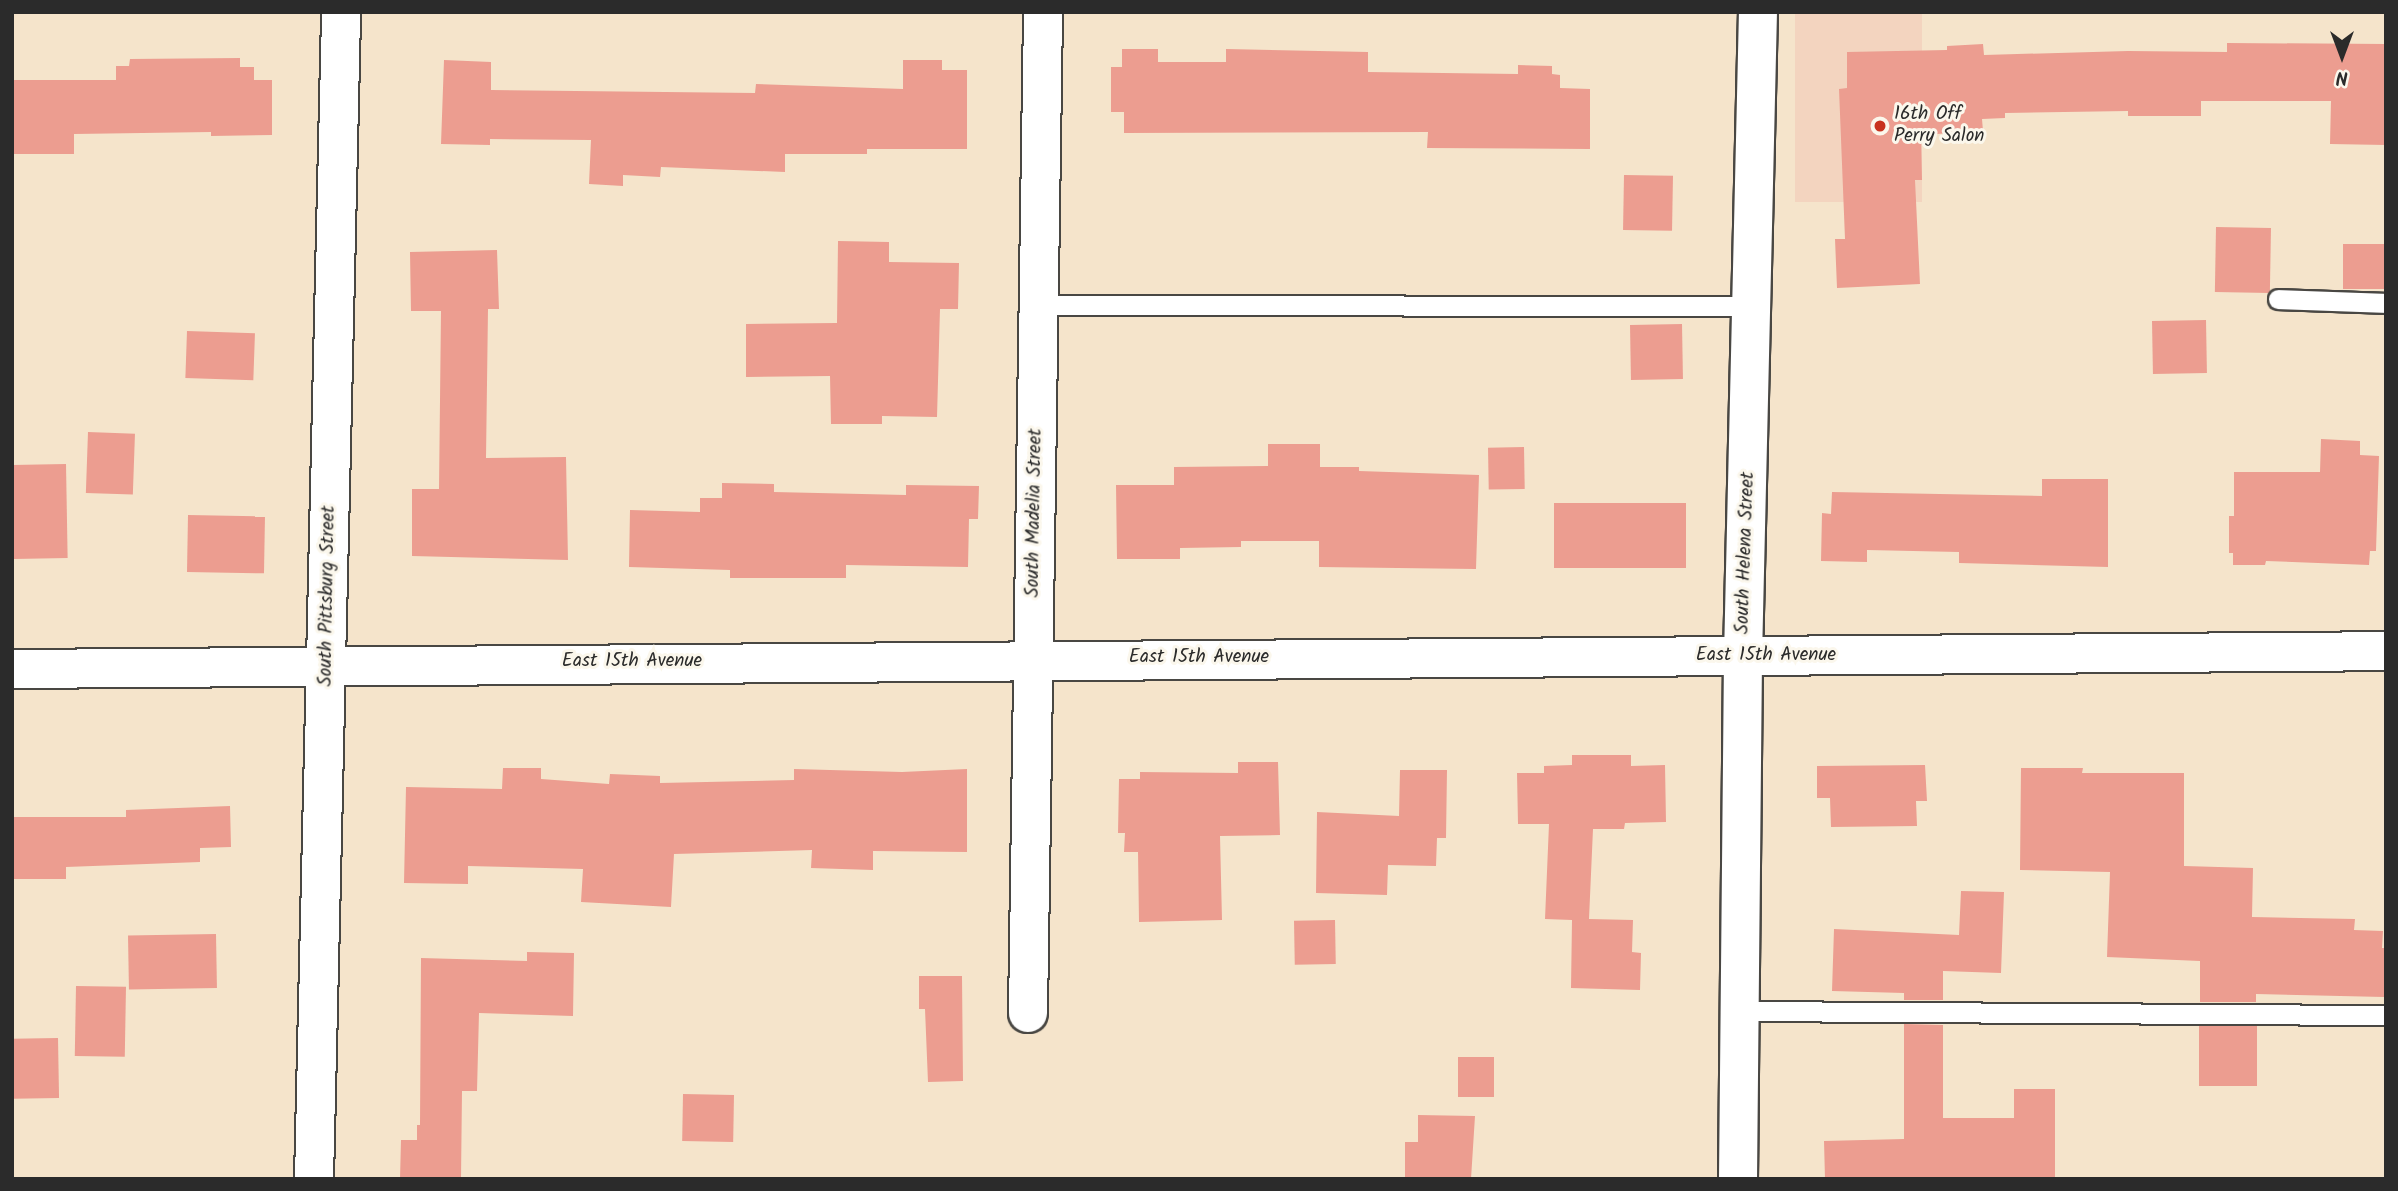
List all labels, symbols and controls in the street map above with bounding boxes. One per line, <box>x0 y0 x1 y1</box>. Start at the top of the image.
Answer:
north arrow <box>2307 21 2377 91</box>
text: N <box>2336 62 2348 92</box>
place label: 16th Off Perry Salon <box>1894 104 1984 148</box>
marker: 16th Off Perry Salon <box>1872 118 1888 134</box>
street label: South Madelia Street <box>1022 428 1048 598</box>
street label: South Helena Street <box>1732 471 1760 635</box>
street label: South Pittsburg Street <box>315 505 341 687</box>
street label: East 15th Avenue <box>1696 645 1836 667</box>
street label: East 15th Avenue <box>1129 647 1269 669</box>
street label: East 15th Avenue <box>562 651 702 673</box>

